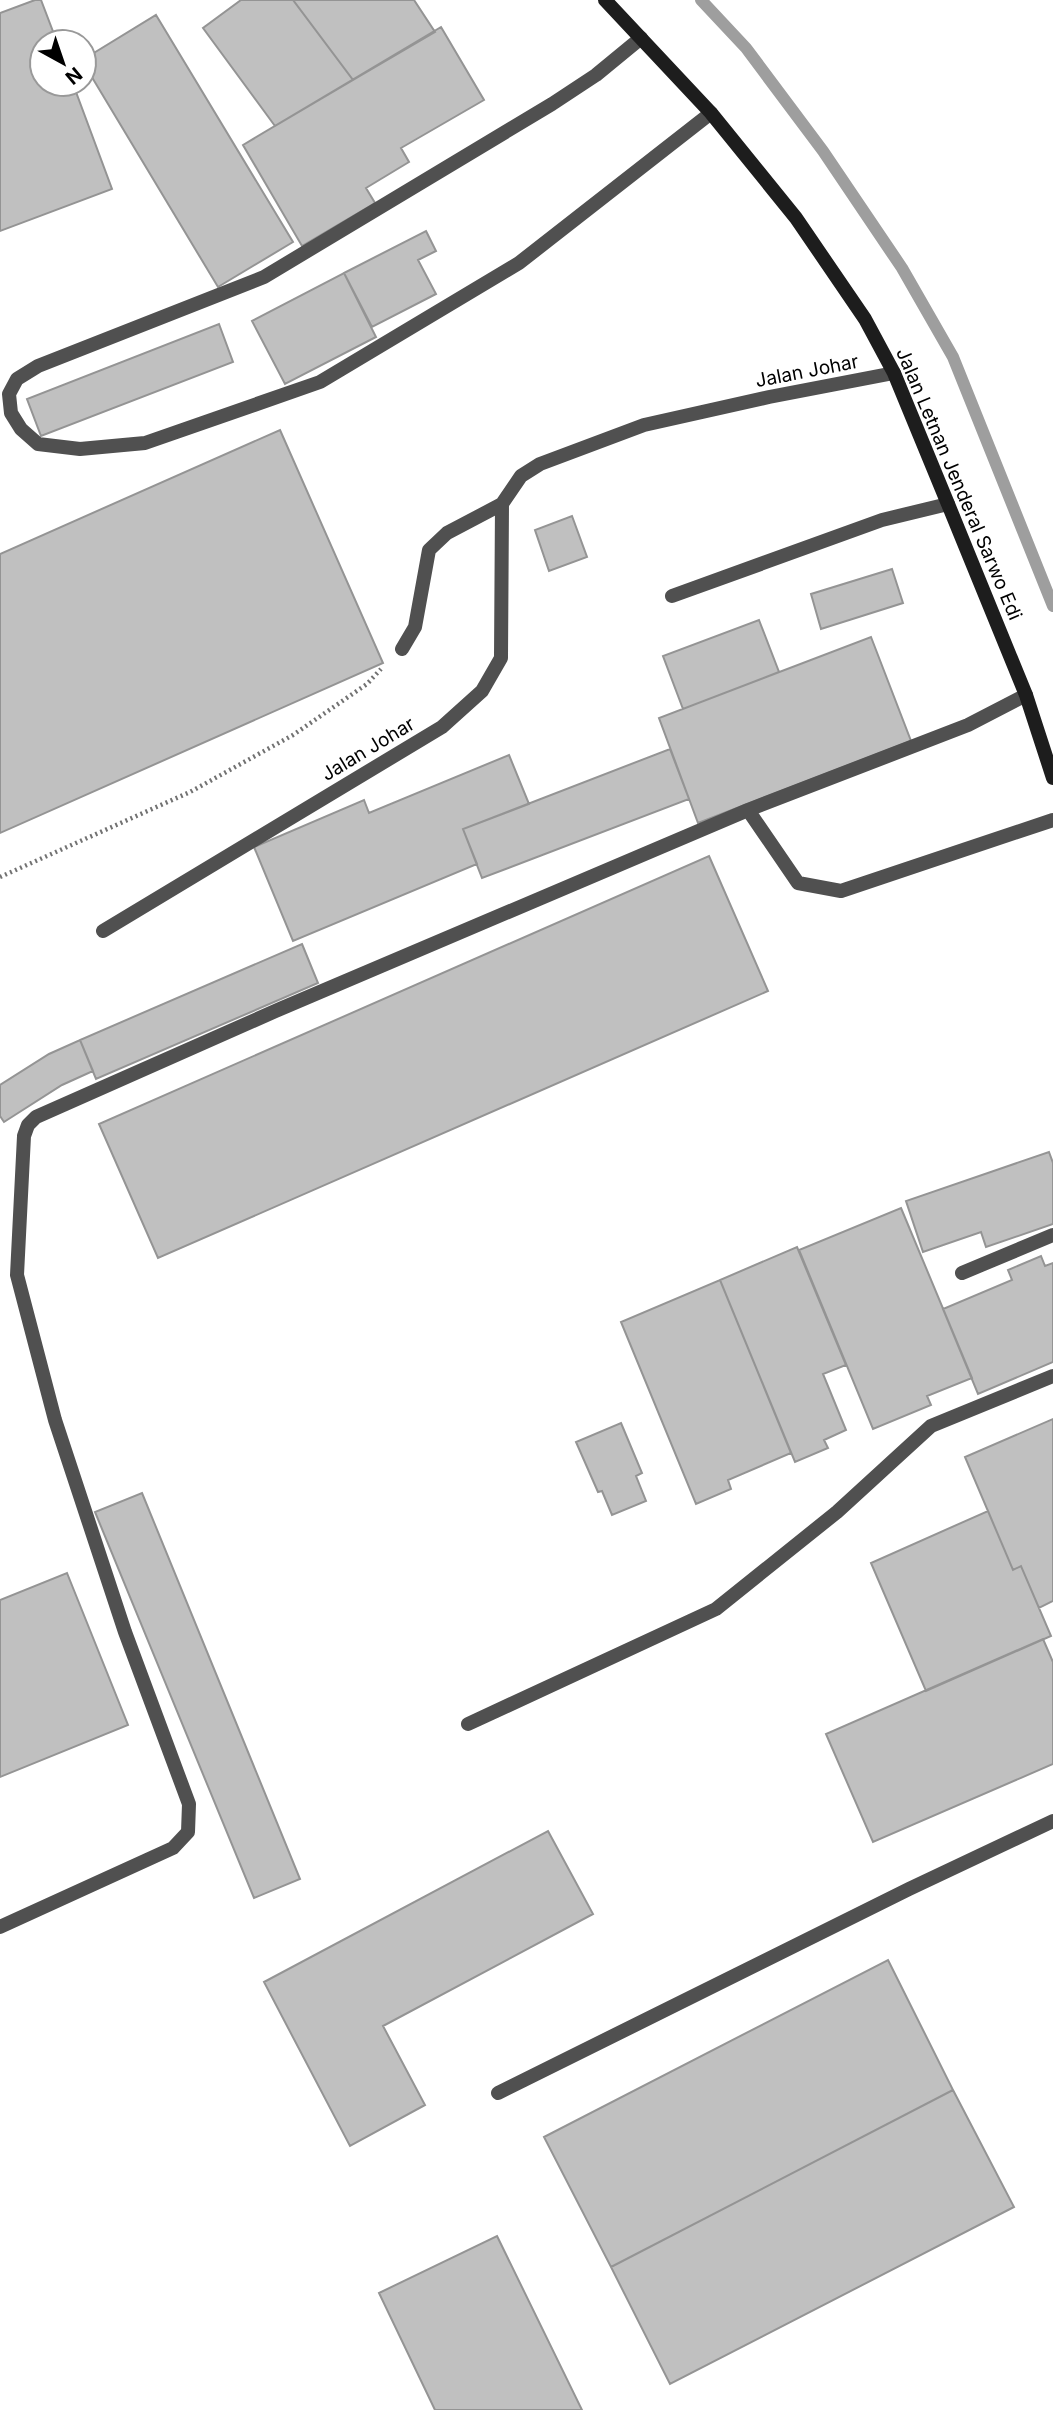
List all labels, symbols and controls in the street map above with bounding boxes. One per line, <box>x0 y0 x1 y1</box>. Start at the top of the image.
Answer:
north arrow <box>28 28 98 98</box>
text: N <box>61 62 87 89</box>
street label: Jalan Letnan Jenderal Sarwo Edi <box>891 345 1027 623</box>
street label: Jalan Johar <box>753 350 861 392</box>
street label: Jalan Johar <box>317 712 419 786</box>

